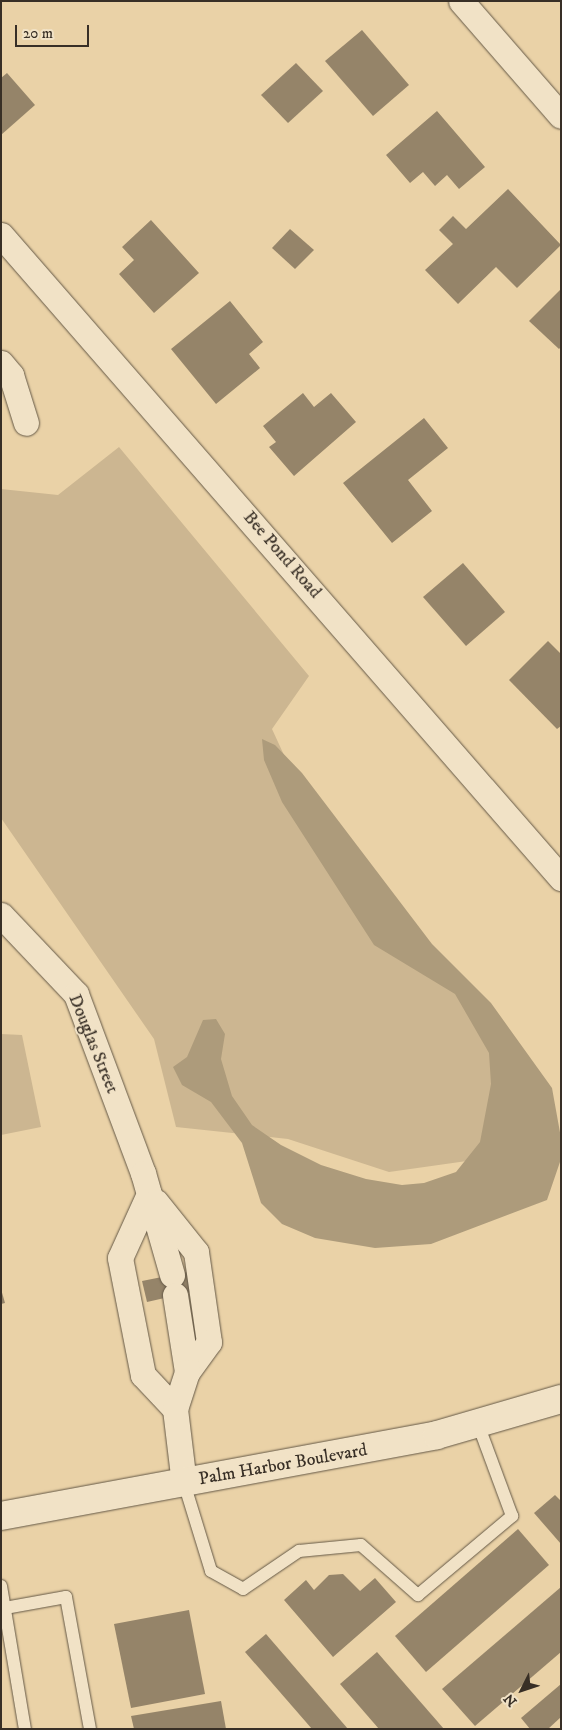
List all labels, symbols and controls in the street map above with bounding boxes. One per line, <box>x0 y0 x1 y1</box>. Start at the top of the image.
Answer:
scale bar <box>18 15 91 47</box>
text: 20 m <box>23 24 53 43</box>
street label: Bee Pond Road <box>238 507 326 603</box>
street label: Douglas Street <box>63 991 123 1097</box>
street label: Palm Harbor Boulevard <box>197 1440 369 1490</box>
north arrow <box>497 1665 547 1715</box>
text: N <box>500 1690 521 1710</box>

